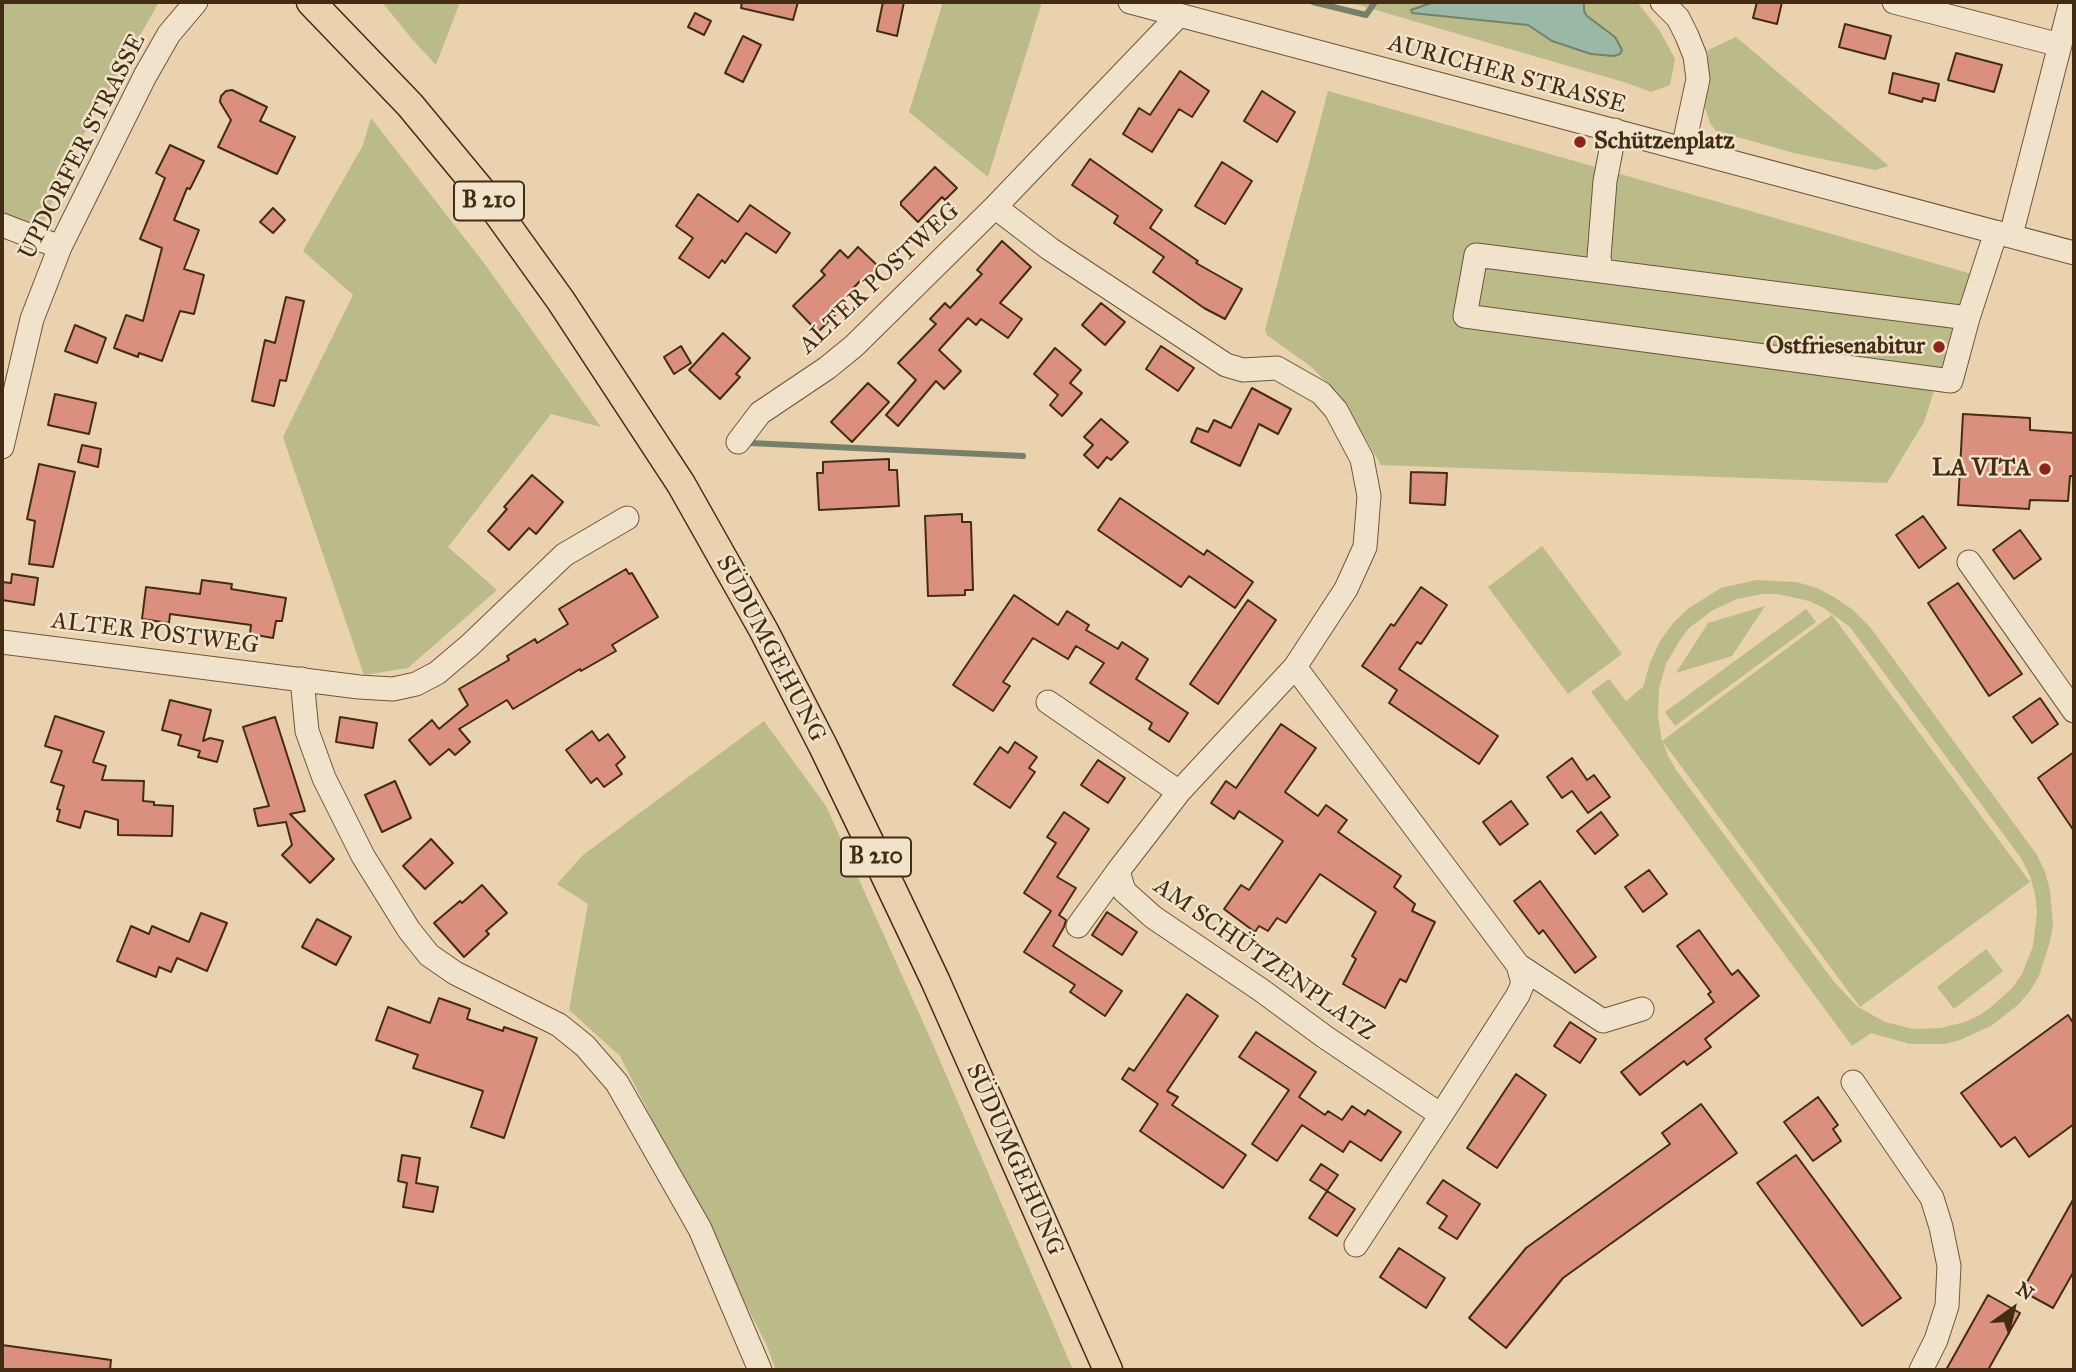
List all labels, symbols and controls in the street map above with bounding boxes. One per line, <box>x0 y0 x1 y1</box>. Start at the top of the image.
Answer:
street label: UPDORFER STRASSE <box>14 29 152 265</box>
street label: AURICHER STRASSE <box>1385 29 1629 121</box>
place label: Schützenplatz <box>1594 128 1735 156</box>
marker: Schützenplatz <box>1572 134 1588 150</box>
road number: B 210 <box>454 182 524 220</box>
street label: ALTER POSTWEG <box>794 197 966 361</box>
place label: Ostfriesenabitur <box>1766 333 1925 361</box>
marker: Ostfriesenabitur <box>1931 339 1947 355</box>
place label: LA VITA <box>1932 455 2031 483</box>
marker: LA VITA <box>2037 461 2053 477</box>
street label: SÜDUMGEHUNG <box>709 551 831 747</box>
street label: ALTER POSTWEG <box>50 607 260 661</box>
road number: B 210 <box>841 838 911 876</box>
street label: AM SCHÜTZENPLATZ <box>1148 872 1380 1048</box>
street label: SÜDUMGEHUNG <box>959 1060 1069 1260</box>
north arrow <box>1978 1274 2048 1344</box>
text: N <box>2012 1277 2038 1305</box>

